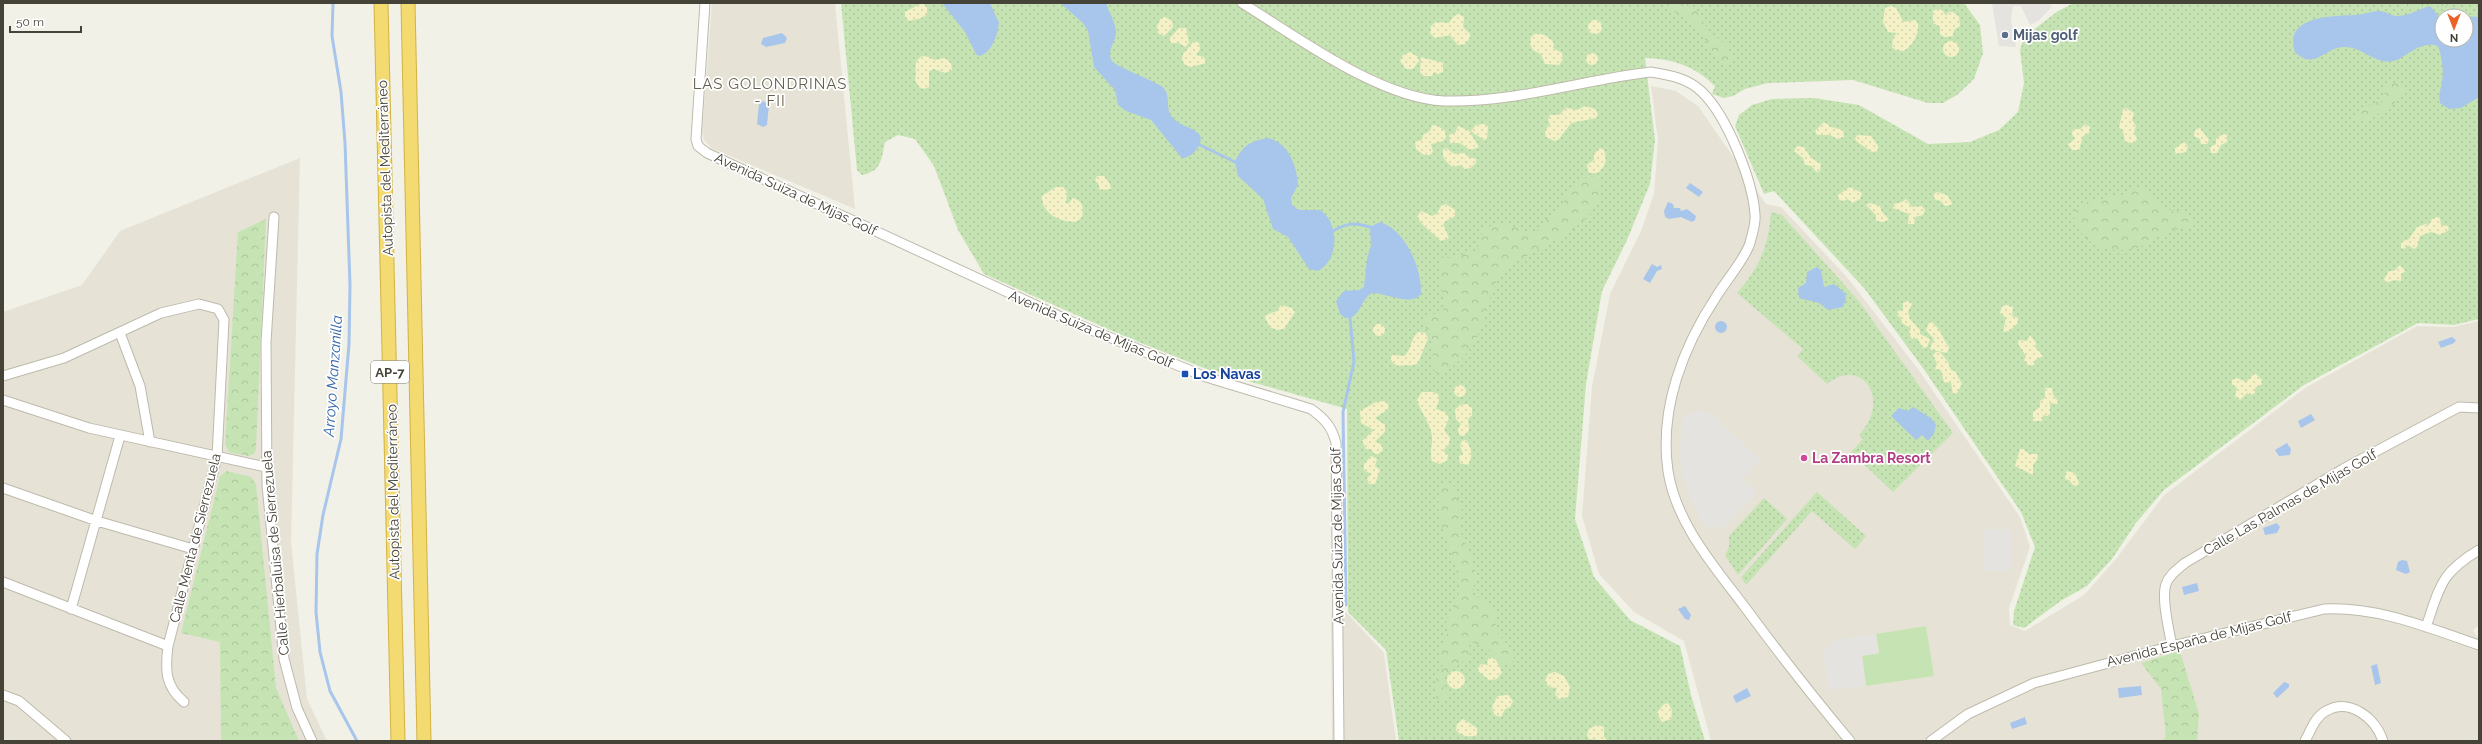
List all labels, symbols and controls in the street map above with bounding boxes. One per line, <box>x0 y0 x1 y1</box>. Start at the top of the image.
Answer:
scale bar <box>10 8 81 34</box>
north arrow <box>2434 8 2474 48</box>
text: 50 m <box>16 15 44 29</box>
place label: Mijas golf <box>2013 27 2078 43</box>
marker: Mijas golf <box>2000 30 2010 40</box>
text: N <box>2450 31 2458 44</box>
district label: LAS GOLONDRINAS - FII <box>693 75 847 110</box>
street label: Autopista del Mediterráneo <box>374 80 396 256</box>
street label: Avenida Suiza de Mijas Golf <box>712 149 881 239</box>
street label: Avenida Suiza de Mijas Golf <box>1006 287 1177 372</box>
water label: Arroyo Manzanilla <box>320 315 346 438</box>
road number: AP-7 <box>371 361 409 383</box>
place label: Los Navas <box>1193 366 1261 382</box>
marker: Los Navas <box>1180 369 1190 379</box>
street label: Autopista del Mediterráneo <box>383 404 403 580</box>
street label: Calle Las Palmas de Mijas Golf <box>2201 445 2381 558</box>
street label: Avenida Suiza de Mijas Golf <box>1327 446 1347 625</box>
street label: Calle Hierbaluisa de Sierrezuela <box>258 450 292 656</box>
place label: La Zambra Resort <box>1812 450 1931 466</box>
street label: Calle Menta de Sierrezuela <box>166 452 224 624</box>
marker: La Zambra Resort <box>1799 453 1809 463</box>
street label: Avenida España de Mijas Golf <box>2105 608 2295 670</box>

